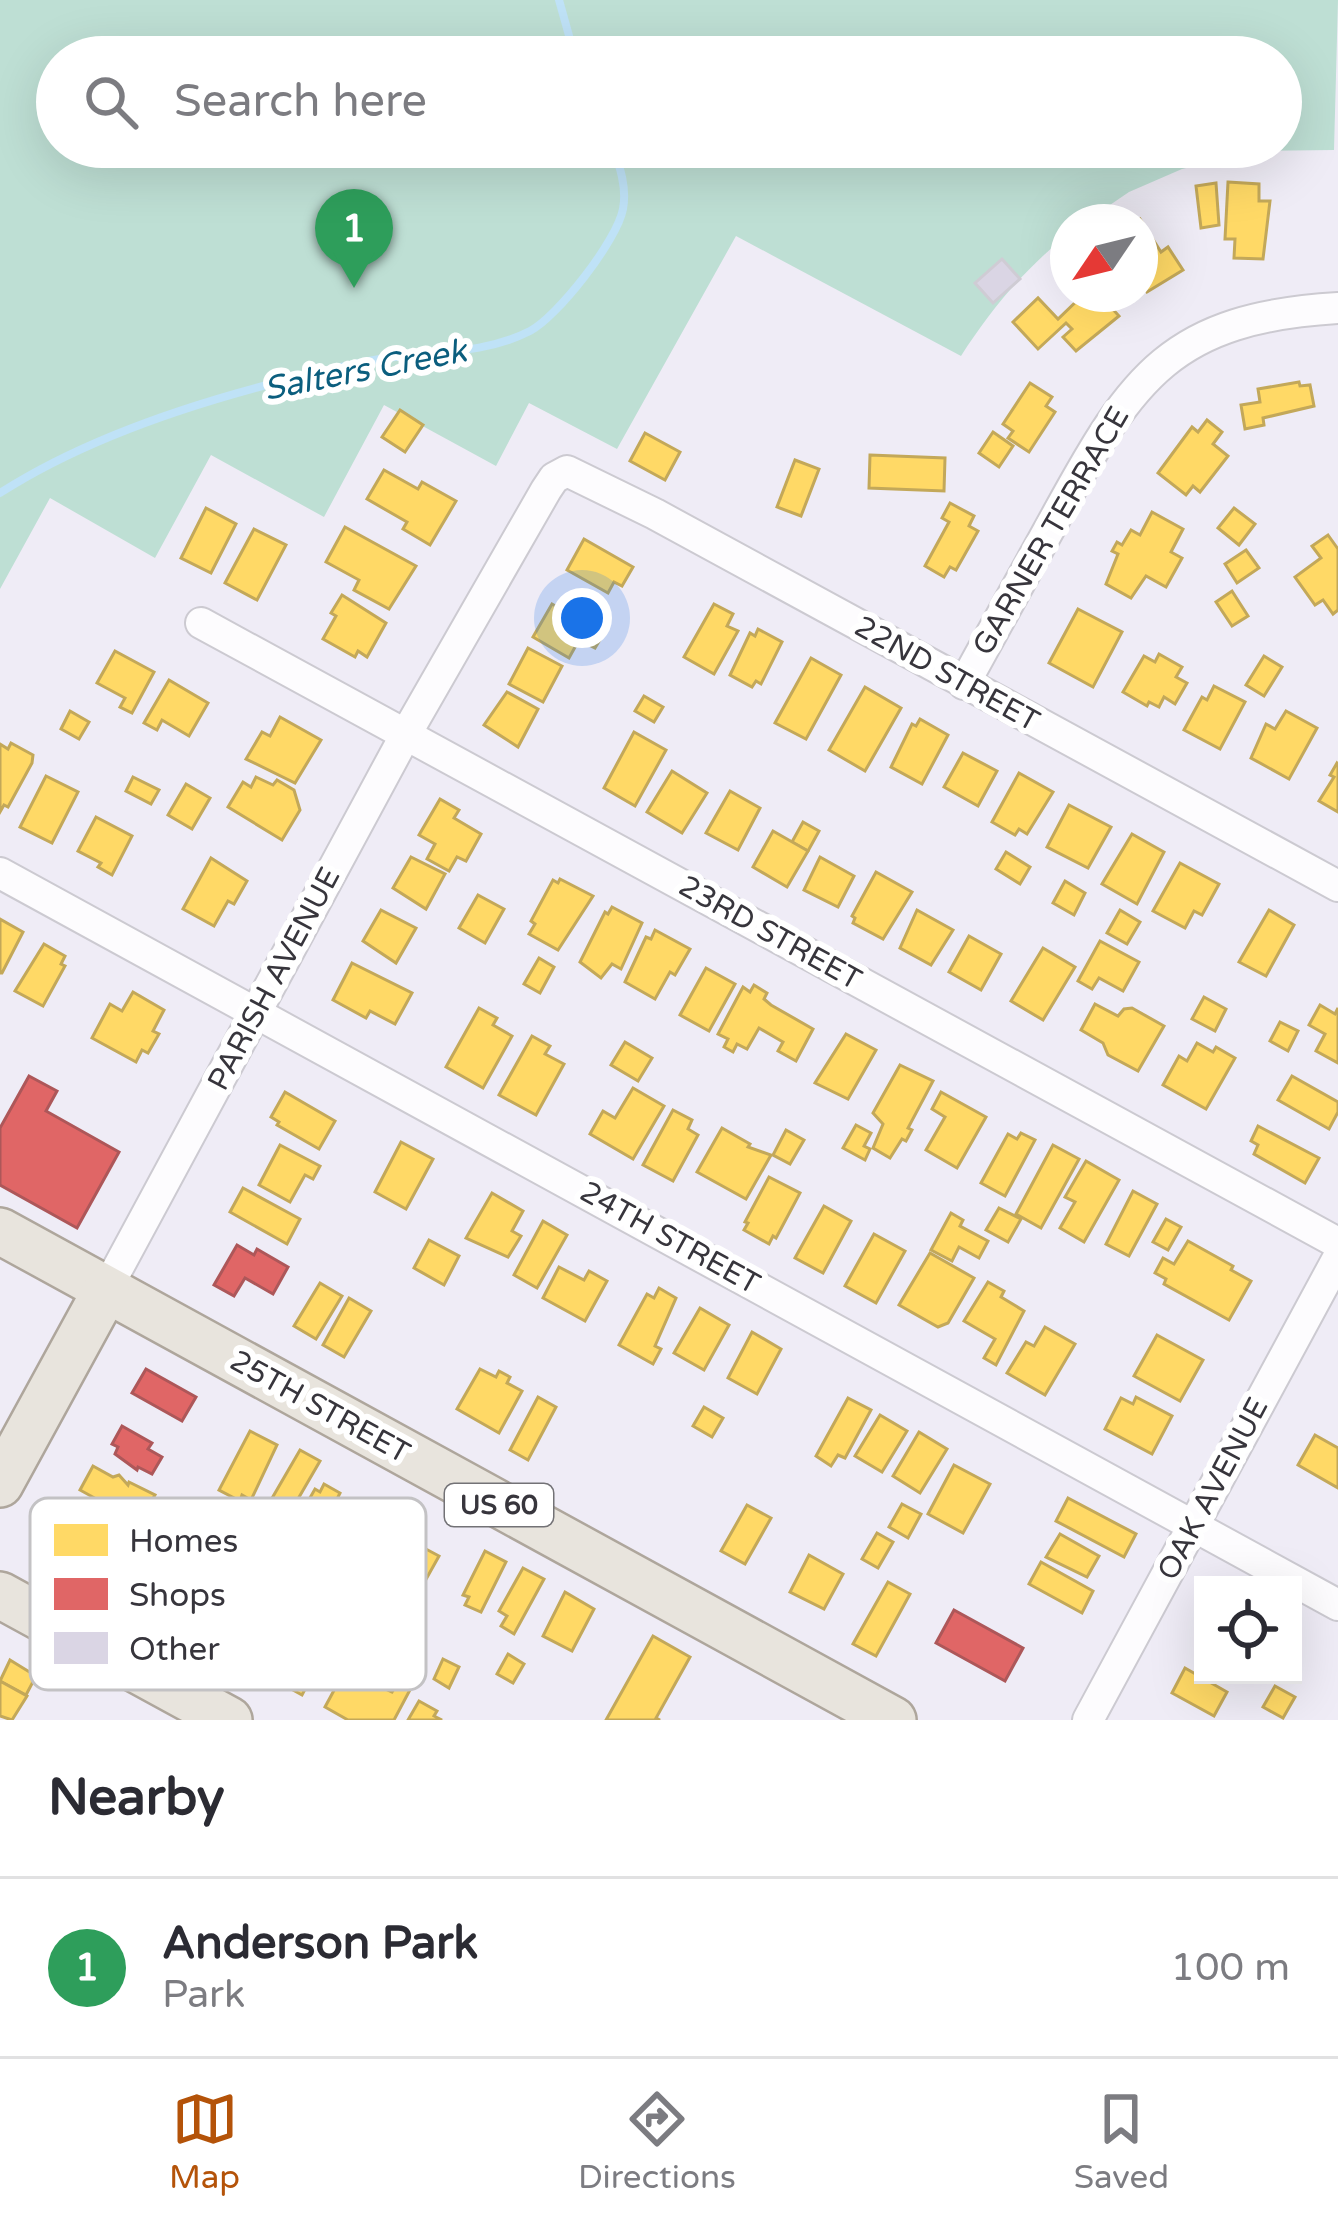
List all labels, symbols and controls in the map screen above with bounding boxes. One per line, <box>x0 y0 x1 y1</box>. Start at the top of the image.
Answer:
search box <box>36 36 1302 168</box>
icon: search <box>78 69 144 135</box>
text: Search here <box>174 75 427 129</box>
pin: 1 <box>315 189 393 288</box>
north arrow <box>1050 204 1158 312</box>
water label: Salters Creek <box>260 331 472 409</box>
street label: GARNER TERRACE <box>965 400 1137 662</box>
your location <box>552 588 612 648</box>
street label: 22ND STREET <box>848 608 1046 740</box>
street label: PARISH AVENUE <box>200 861 348 1097</box>
street label: 23RD STREET <box>672 868 868 998</box>
street label: 24TH STREET <box>574 1173 766 1303</box>
street label: 25TH STREET <box>224 1342 416 1472</box>
street label: OAK AVENUE <box>1149 1391 1277 1587</box>
road number: US 60 <box>445 1484 553 1526</box>
legend <box>30 1498 426 1690</box>
text: Homes <box>129 1522 238 1561</box>
text: Shops <box>129 1576 226 1615</box>
map controls <box>1194 1576 1302 1684</box>
button: locate <box>1194 1576 1302 1684</box>
text: Other <box>129 1630 220 1669</box>
text: Nearby <box>48 1767 225 1829</box>
text: Anderson Park <box>162 1917 478 1971</box>
text: 1 <box>75 1944 99 1991</box>
text: 100 m <box>1171 1944 1290 1991</box>
text: Park <box>162 1971 245 2018</box>
tab: Map <box>169 2086 240 2197</box>
tab: Directions <box>578 2086 736 2197</box>
tab: Saved <box>1074 2086 1169 2197</box>

